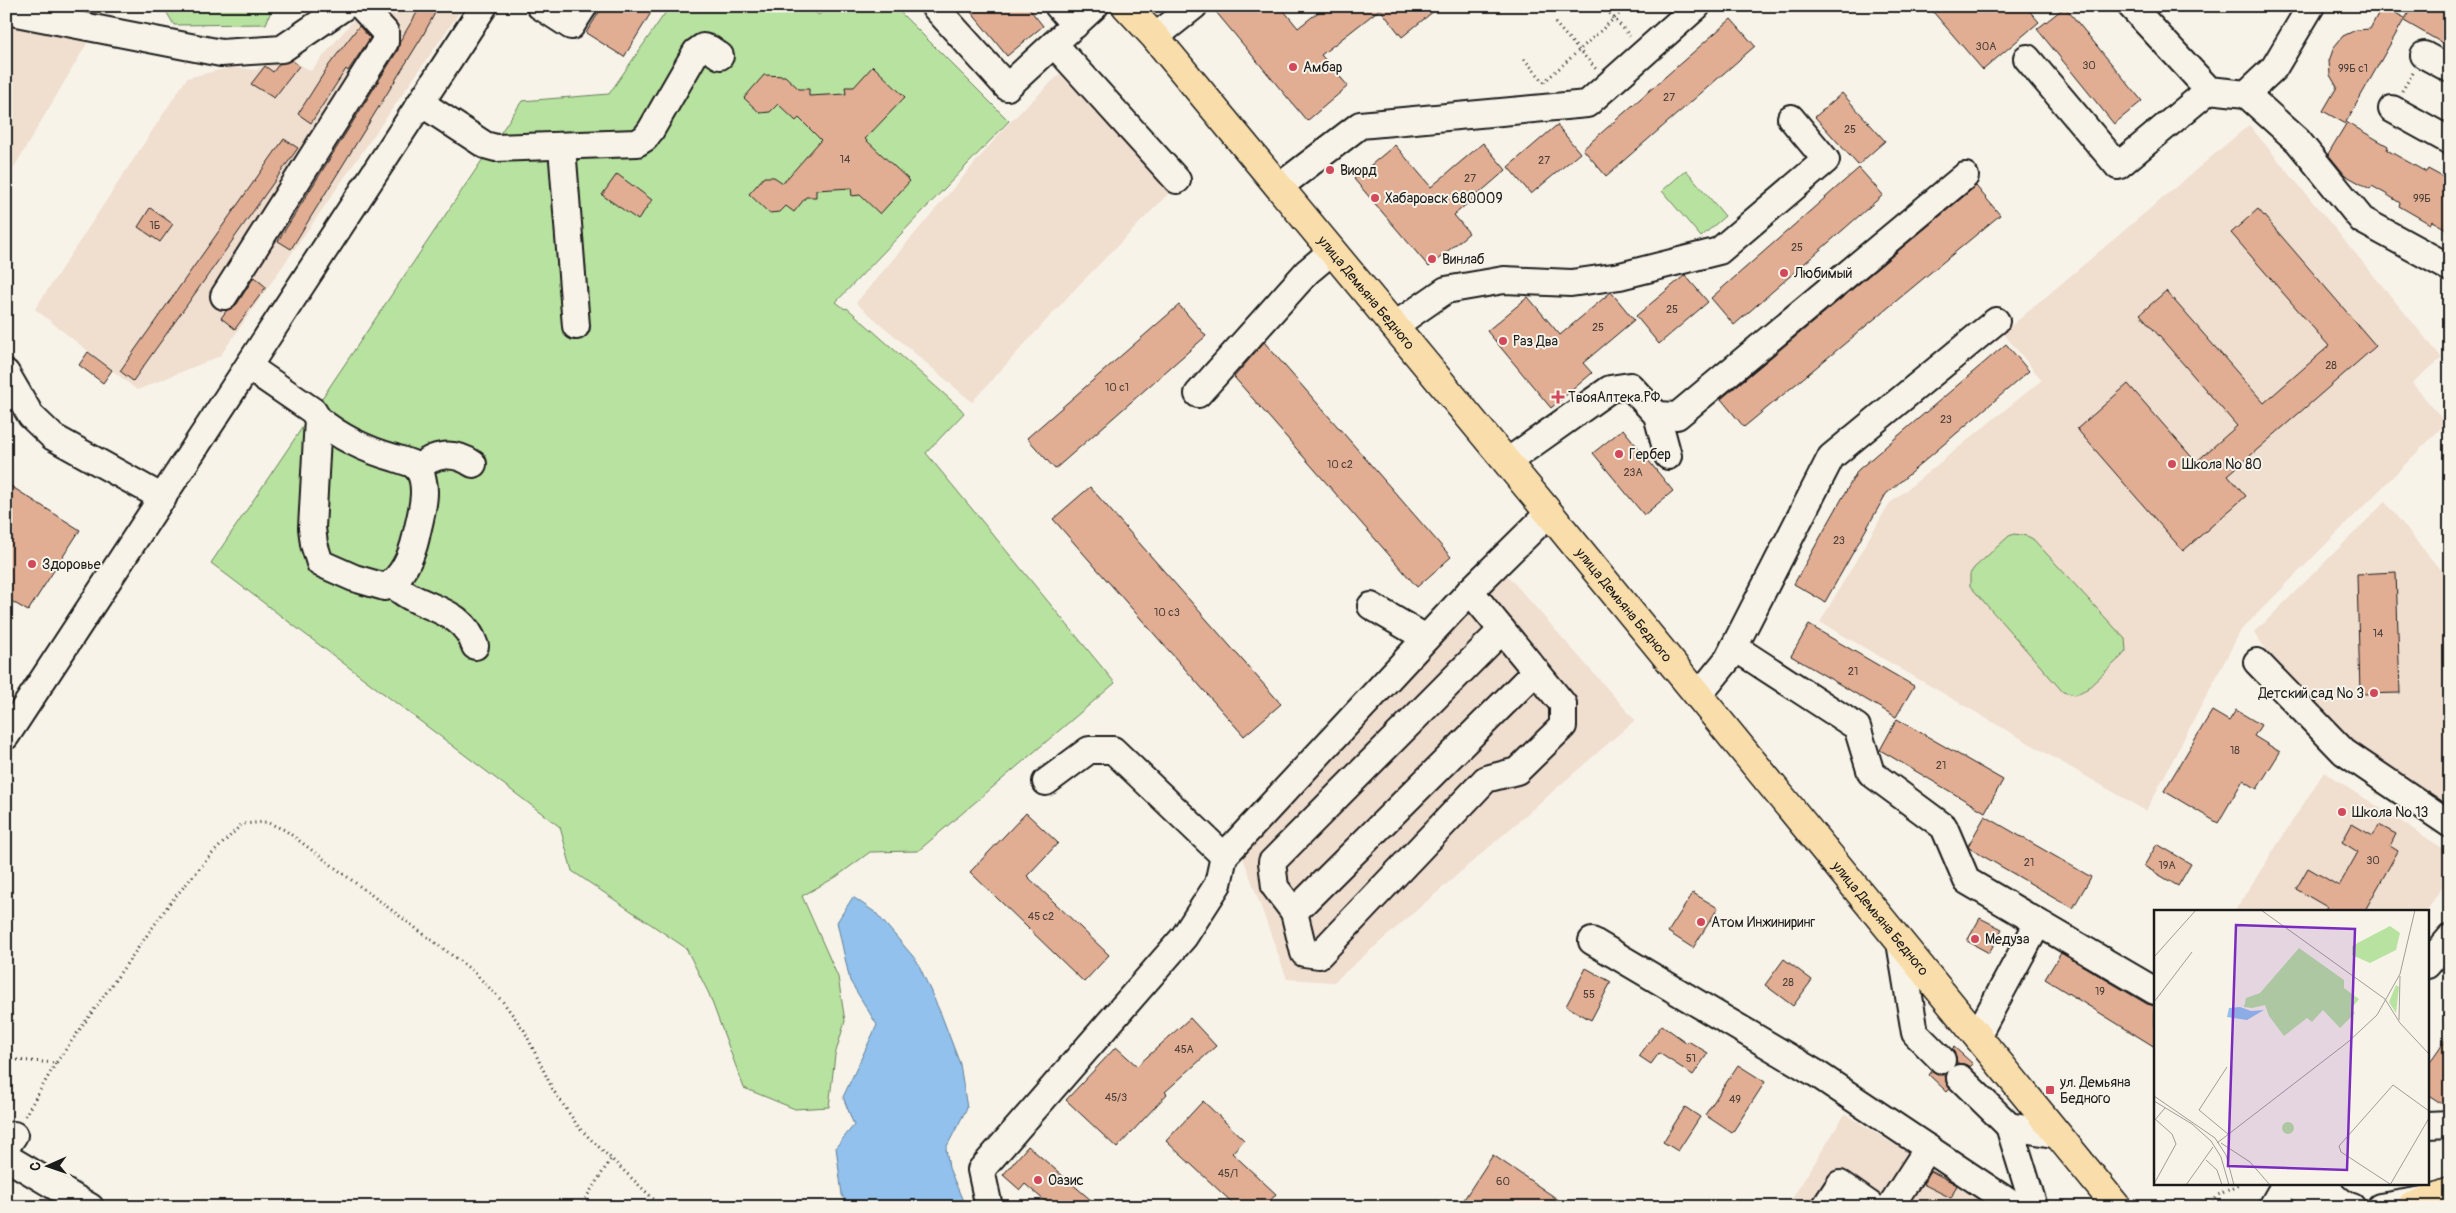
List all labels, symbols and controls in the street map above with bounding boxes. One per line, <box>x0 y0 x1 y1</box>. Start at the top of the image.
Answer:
house number: 30А <box>1976 40 1996 53</box>
place label: Амбар <box>1303 59 1343 76</box>
house number: 30 <box>2082 59 2096 72</box>
marker: Амбар <box>1287 61 1299 73</box>
house number: 99Б с1 <box>2338 62 2368 75</box>
house number: 27 <box>1663 91 1675 104</box>
house number: 25 <box>1844 123 1856 136</box>
house number: 14 <box>840 153 851 166</box>
house number: 27 <box>1538 154 1550 167</box>
place label: Виорд <box>1340 162 1377 179</box>
marker: Виорд <box>1324 164 1336 176</box>
house number: 27 <box>1464 172 1476 185</box>
place label: Хабаровск 680009 <box>1385 190 1503 207</box>
marker: Хабаровск 680009 <box>1369 192 1381 204</box>
house number: 99Б <box>2413 192 2431 205</box>
house number: 1Б <box>150 219 160 232</box>
street label: улица Демьяна Бедного <box>1313 232 1418 353</box>
house number: 25 <box>1791 241 1803 254</box>
place label: Винлаб <box>1442 251 1485 268</box>
marker: Винлаб <box>1426 253 1438 265</box>
place label: Любимый <box>1793 265 1853 282</box>
marker: Любимый <box>1778 267 1790 279</box>
house number: 25 <box>1666 303 1678 316</box>
house number: 25 <box>1592 321 1604 334</box>
place label: Раз Два <box>1513 333 1558 350</box>
marker: Раз Два <box>1497 335 1509 347</box>
house number: 28 <box>2325 359 2337 372</box>
house number: 10 с1 <box>1105 381 1129 394</box>
place label: ТвояАптека.РФ <box>1568 389 1661 406</box>
marker: ТвояАптека.РФ <box>1552 391 1564 403</box>
house number: 23 <box>1940 413 1952 426</box>
place label: Гербер <box>1629 446 1671 463</box>
marker: Гербер <box>1613 448 1625 460</box>
place label: Школа № 80 <box>2182 456 2262 473</box>
house number: 10 с2 <box>1327 458 1353 471</box>
marker: Школа № 80 <box>2166 458 2178 470</box>
house number: 23А <box>1623 466 1643 479</box>
house number: 23 <box>1833 534 1845 547</box>
street label: улица Демьяна Бедного <box>1571 544 1676 666</box>
place label: Здоровье <box>42 556 101 573</box>
marker: Здоровье <box>26 558 38 570</box>
house number: 10 с3 <box>1154 606 1180 619</box>
house number: 14 <box>2373 627 2384 640</box>
house number: 21 <box>1848 665 1858 678</box>
place label: Детский сад № 3 <box>2257 685 2364 702</box>
marker: Детский сад № 3 <box>2368 687 2380 699</box>
house number: 18 <box>2230 744 2240 757</box>
house number: 21 <box>1936 759 1946 772</box>
place label: Школа № 13 <box>2352 804 2429 821</box>
marker: Школа № 13 <box>2336 806 2348 818</box>
house number: 30 <box>2366 854 2380 867</box>
house number: 21 <box>2024 856 2034 869</box>
street label: улица Демьяна Бедного <box>1828 857 1932 979</box>
house number: 19А <box>2158 859 2176 872</box>
house number: 45 с2 <box>1028 910 1054 923</box>
inset map <box>2154 910 2428 1186</box>
place label: Атом Инжиниринг <box>1711 914 1815 931</box>
marker: Атом Инжиниринг <box>1695 916 1707 928</box>
place label: Медуза <box>1985 931 2030 948</box>
marker: Медуза <box>1969 933 1981 945</box>
house number: 28 <box>1782 976 1794 989</box>
house number: 19 <box>2095 985 2105 998</box>
house number: 55 <box>1583 988 1595 1001</box>
house number: 45А <box>1174 1043 1194 1056</box>
house number: 51 <box>1686 1052 1696 1065</box>
place label: ул. Демьяна Бедного <box>2059 1074 2131 1107</box>
marker: ул. Демьяна Бедного <box>2044 1084 2056 1096</box>
house number: 45/3 <box>1105 1091 1127 1104</box>
house number: 49 <box>1729 1093 1741 1106</box>
north arrow <box>22 1140 72 1190</box>
text: С <box>27 1161 44 1171</box>
house number: 45/1 <box>1218 1167 1238 1180</box>
place label: Оазис <box>1048 1172 1084 1189</box>
marker: Оазис <box>1032 1174 1044 1186</box>
house number: 60 <box>1496 1175 1510 1188</box>

